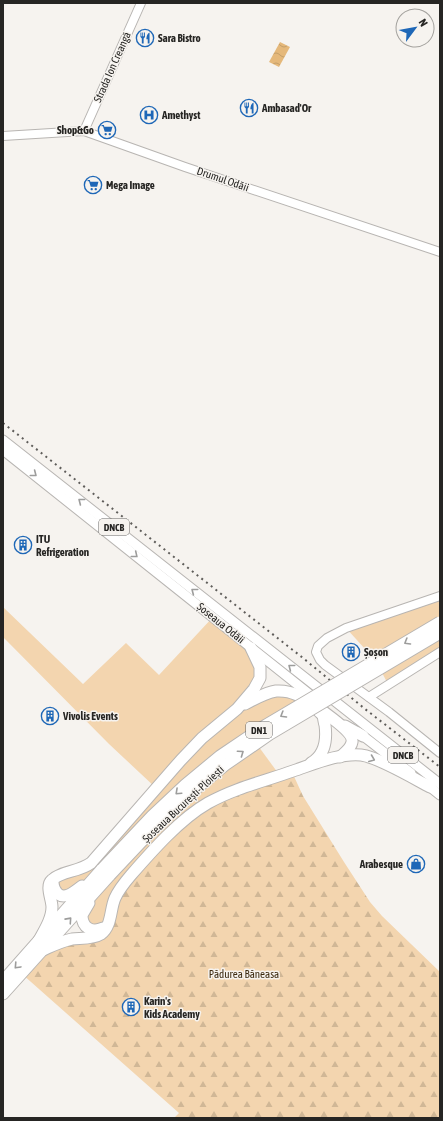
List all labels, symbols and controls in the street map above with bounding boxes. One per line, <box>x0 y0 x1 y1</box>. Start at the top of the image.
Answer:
north arrow <box>395 8 435 48</box>
text: N <box>417 17 430 29</box>
restaurant icon: Sara Bistro <box>135 28 155 48</box>
street label: Strada Ion Creangă <box>91 30 133 104</box>
place label: Sara Bistro <box>158 32 201 44</box>
restaurant icon: Ambasad'Or <box>239 98 259 118</box>
place label: Ambasad'Or <box>261 102 312 114</box>
hospital icon: Amethyst <box>139 105 159 125</box>
place label: Amethyst <box>161 109 201 121</box>
supermarket icon: Shop&Go <box>97 120 117 140</box>
place label: Shop&Go <box>57 124 94 136</box>
street label: Drumul Odăii <box>195 165 251 193</box>
supermarket icon: Mega Image <box>83 175 103 195</box>
place label: Mega Image <box>106 179 155 191</box>
one-way arrow <box>29 469 36 476</box>
one-way arrow <box>78 499 85 506</box>
road number: DNCB <box>99 519 129 535</box>
place label: ITU Refrigeration <box>36 533 89 558</box>
building icon: ITU Refrigeration <box>13 535 33 555</box>
one-way arrow <box>131 550 138 557</box>
one-way arrow <box>191 589 198 596</box>
street label: Șoseaua Odăii <box>195 600 247 646</box>
one-way arrow <box>403 637 411 644</box>
building icon: Șoșon <box>341 642 361 662</box>
place label: Șoșon <box>364 646 388 659</box>
one-way arrow <box>289 665 296 672</box>
building icon: Vivolis Events <box>40 706 60 726</box>
place label: Vivolis Events <box>62 710 118 722</box>
one-way arrow <box>280 711 287 718</box>
road number: DN1 <box>246 722 272 738</box>
road number: DNCB <box>388 747 418 763</box>
one-way arrow <box>237 751 244 758</box>
one-way arrow <box>369 754 376 762</box>
street label: Șoseaua București-Ploiești <box>140 763 226 845</box>
one-way arrow <box>175 787 183 794</box>
shop icon: Arabesque <box>406 854 426 874</box>
place label: Arabesque <box>359 858 403 870</box>
one-way arrow <box>64 917 71 925</box>
one-way arrow <box>14 961 22 969</box>
park label: Pădurea Băneasa <box>209 968 279 980</box>
place label: Karin's Kids Academy <box>144 995 200 1020</box>
building icon: Karin's Kids Academy <box>121 997 141 1017</box>

